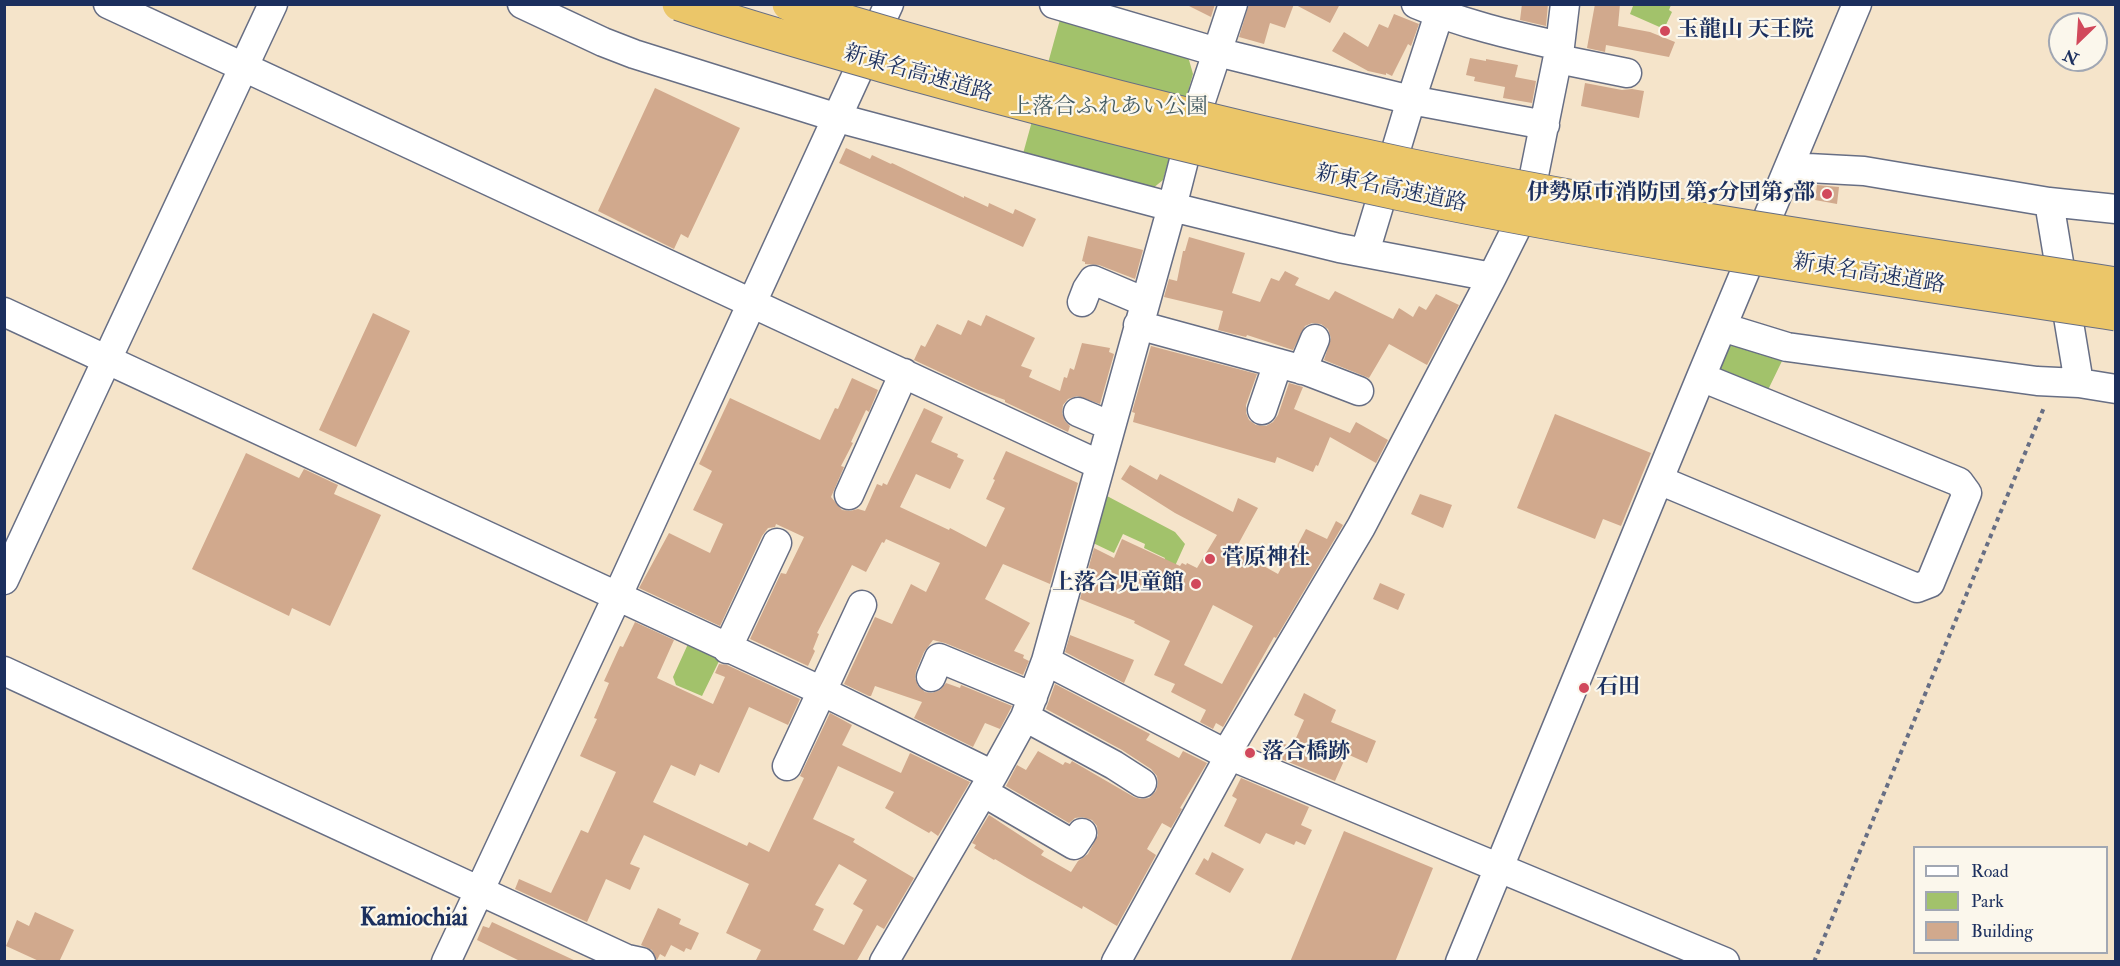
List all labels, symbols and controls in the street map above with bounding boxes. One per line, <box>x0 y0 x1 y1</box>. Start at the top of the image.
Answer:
north arrow <box>2048 12 2108 72</box>
place label: 玉龍山 天王院 <box>1677 18 1814 44</box>
marker: 玉龍山 天王院 <box>1658 24 1672 38</box>
street label: 新東名高速道路 <box>840 41 996 109</box>
text: N <box>2061 44 2082 69</box>
park label: 上落合ふれあい公園 <box>1010 95 1208 121</box>
street label: 新東名高速道路 <box>1313 161 1469 219</box>
place label: 伊勢原市消防団 第5分団第5部 <box>1527 181 1815 207</box>
marker: 伊勢原市消防団 第5分団第5部 <box>1820 187 1834 201</box>
street label: 新東名高速道路 <box>1791 250 1947 300</box>
place label: 菅原神社 <box>1222 546 1310 572</box>
marker: 菅原神社 <box>1203 552 1217 566</box>
place label: 上落合児童館 <box>1052 571 1184 597</box>
marker: 上落合児童館 <box>1189 577 1203 591</box>
place label: 石田 <box>1596 675 1640 701</box>
marker: 石田 <box>1577 681 1591 695</box>
place label: 落合橋跡 <box>1262 740 1350 766</box>
marker: 落合橋跡 <box>1243 746 1257 760</box>
legend <box>1913 846 2108 954</box>
text: Road <box>1971 860 2009 883</box>
text: Park <box>1971 890 2004 913</box>
district label: Kamiochiai <box>360 906 468 934</box>
text: Building <box>1971 920 2033 943</box>

